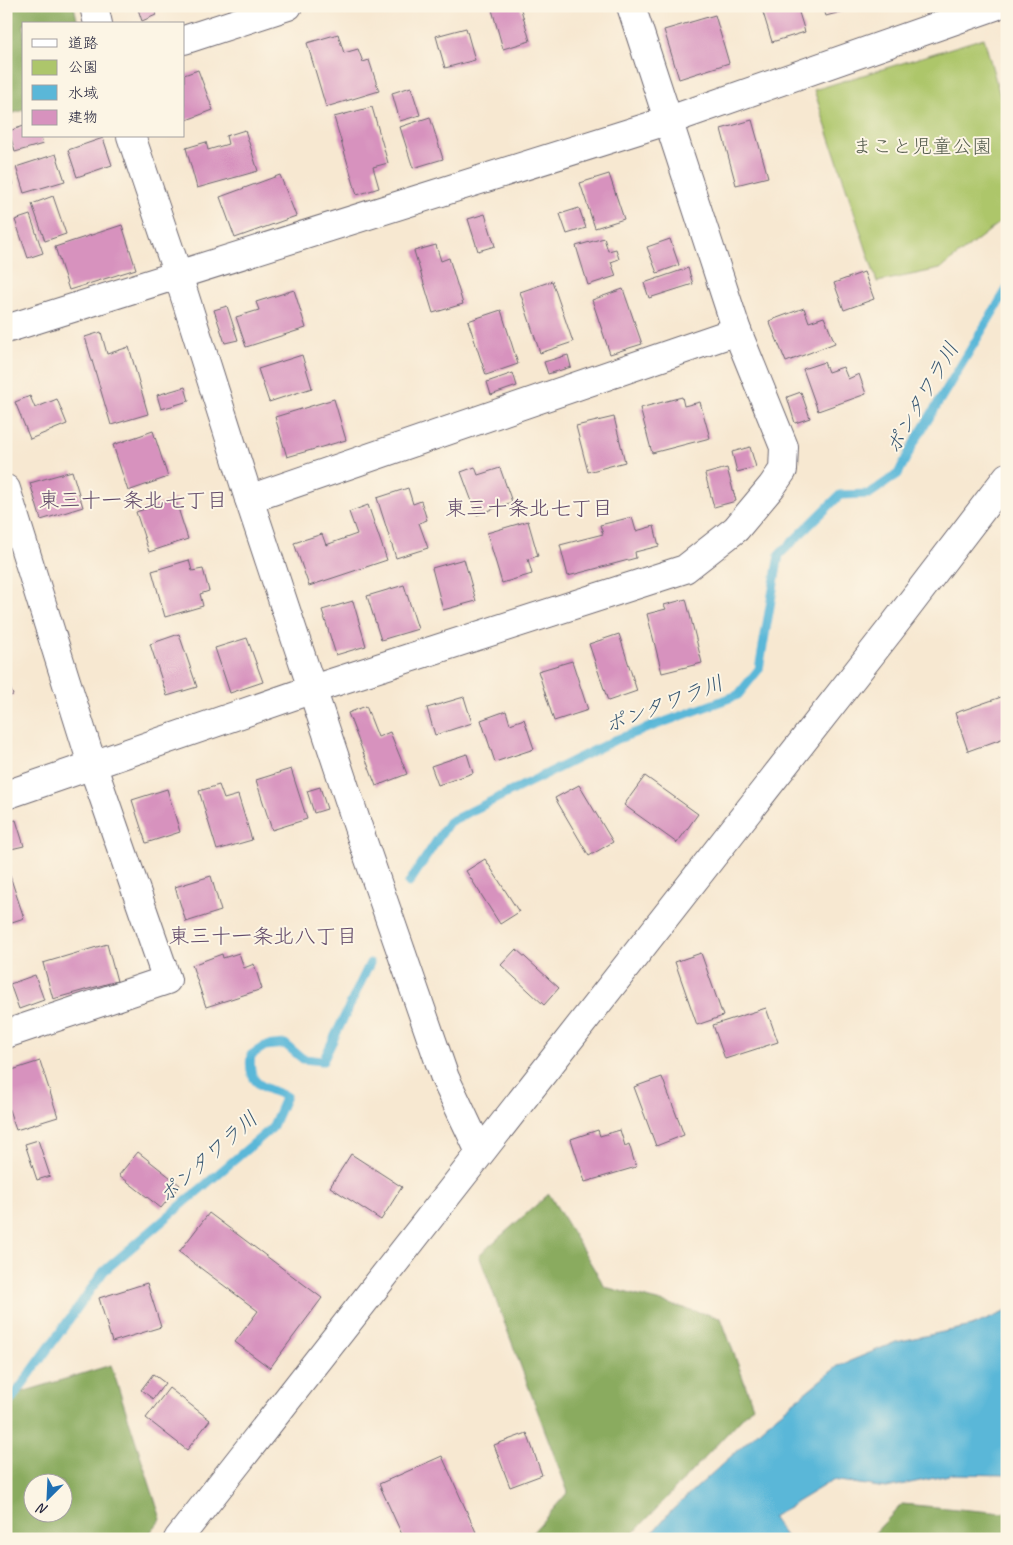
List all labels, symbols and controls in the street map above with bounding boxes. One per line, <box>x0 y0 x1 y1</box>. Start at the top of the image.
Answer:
legend <box>22 22 185 138</box>
text: 道路 <box>68 34 98 53</box>
text: 公園 <box>68 58 98 77</box>
text: 水域 <box>68 84 98 103</box>
text: 建物 <box>68 108 98 127</box>
park label: まこと児童公園 <box>852 134 992 159</box>
water label: ポンタワラ川 <box>879 337 965 459</box>
district label: 東三十一条北七丁目 <box>39 487 228 513</box>
district label: 東三十条北七丁目 <box>445 495 613 521</box>
water label: ポンタワラ川 <box>601 669 727 739</box>
district label: 東三十一条北八丁目 <box>169 923 358 949</box>
water label: ポンタワラ川 <box>153 1105 263 1209</box>
north arrow <box>22 1472 72 1522</box>
text: N <box>33 1499 50 1519</box>

